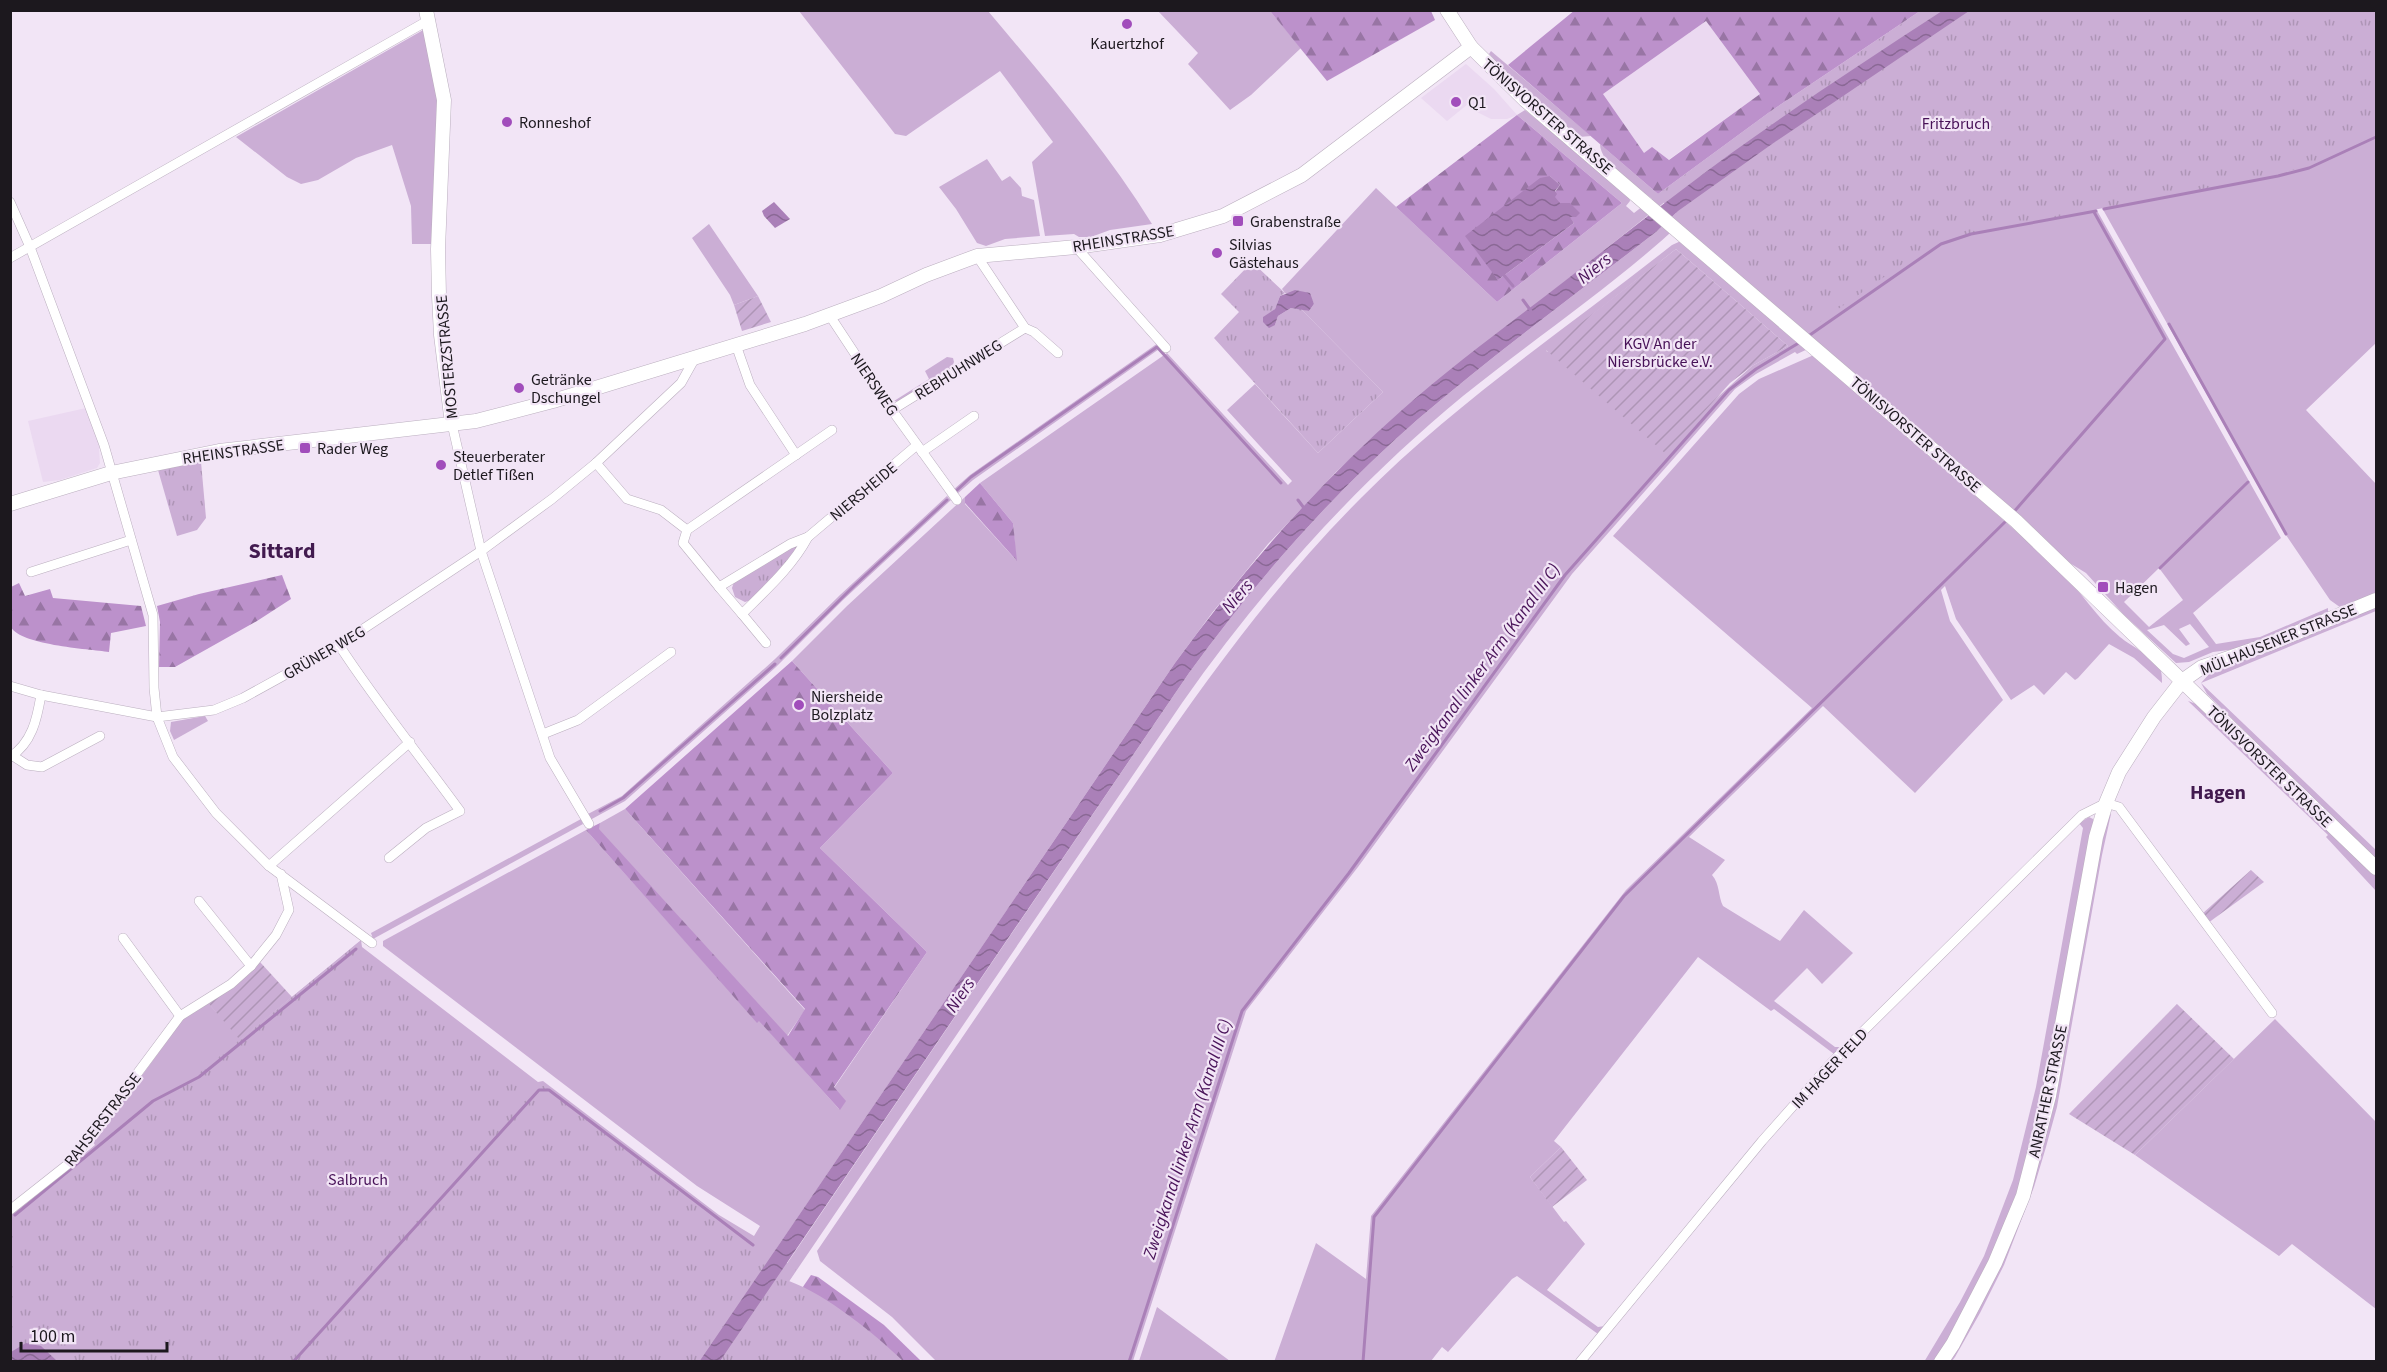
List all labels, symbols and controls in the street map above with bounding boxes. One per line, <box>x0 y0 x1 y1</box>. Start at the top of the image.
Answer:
marker: Kauertzhof <box>1120 17 1134 31</box>
place label: Kauertzhof <box>1090 33 1165 55</box>
street label: TÖNISVORSTER STRASSE <box>1477 54 1618 180</box>
place label: Q1 <box>1468 92 1487 114</box>
marker: Q1 <box>1449 95 1463 109</box>
place label: Ronneshof <box>519 112 592 134</box>
park label: Fritzbruch <box>1922 113 1990 135</box>
marker: Ronneshof <box>500 115 514 129</box>
place label: Grabenstraße <box>1250 211 1341 233</box>
marker: Grabenstraße <box>1231 214 1245 228</box>
street label: RHEINSTRASSE <box>1071 220 1175 258</box>
place label: Silvias Gästehaus <box>1229 234 1299 274</box>
marker: Silvias Gästehaus <box>1210 246 1224 260</box>
water label: Niers <box>1572 247 1617 290</box>
street label: MOSTERZSTRASSE <box>431 294 463 420</box>
park label: KGV An der Niersbrücke e.V. <box>1607 333 1713 373</box>
street label: REBHUHNWEG <box>911 334 1006 406</box>
street label: NIERSWEG <box>845 349 903 420</box>
place label: Getränke Dschungel <box>531 369 601 409</box>
street label: TÖNISVORSTER STRASSE <box>1845 372 1986 498</box>
marker: Getränke Dschungel <box>512 381 526 395</box>
street label: RHEINSTRASSE <box>181 434 285 470</box>
place label: Rader Weg <box>317 438 388 460</box>
marker: Rader Weg <box>298 441 312 455</box>
place label: Steuerberater Detlef Tißen <box>453 446 545 486</box>
street label: NIERSHEIDE <box>825 457 902 526</box>
marker: Steuerberater Detlef Tißen <box>434 458 448 472</box>
district label: Sittard <box>248 535 316 567</box>
water label: Zweigkanal linker Arm (Kanal III C) <box>1398 558 1566 777</box>
water label: Niers <box>1216 574 1259 619</box>
place label: Hagen <box>2115 577 2158 599</box>
marker: Hagen <box>2096 580 2110 594</box>
street label: MÜLHAUSENER STRASSE <box>2197 599 2360 681</box>
street label: GRÜNER WEG <box>279 621 370 685</box>
place label: Niersheide Bolzplatz <box>811 686 883 726</box>
marker: Niersheide Bolzplatz <box>792 698 806 712</box>
street label: TÖNISVORSTER STRASSE <box>2202 701 2337 833</box>
district label: Hagen <box>2190 779 2246 807</box>
water label: Niers <box>940 973 981 1018</box>
water label: Zweigkanal linker Arm (Kanal III C) <box>1136 1016 1238 1263</box>
street label: ANRATHER STRASSE <box>2023 1023 2073 1160</box>
street label: IM HAGER FELD <box>1787 1024 1873 1114</box>
street label: RAHSERSTRASSE <box>59 1068 147 1171</box>
park label: Salbruch <box>328 1169 388 1191</box>
scale bar <box>21 1315 166 1353</box>
text: 100 m <box>30 1324 75 1349</box>

